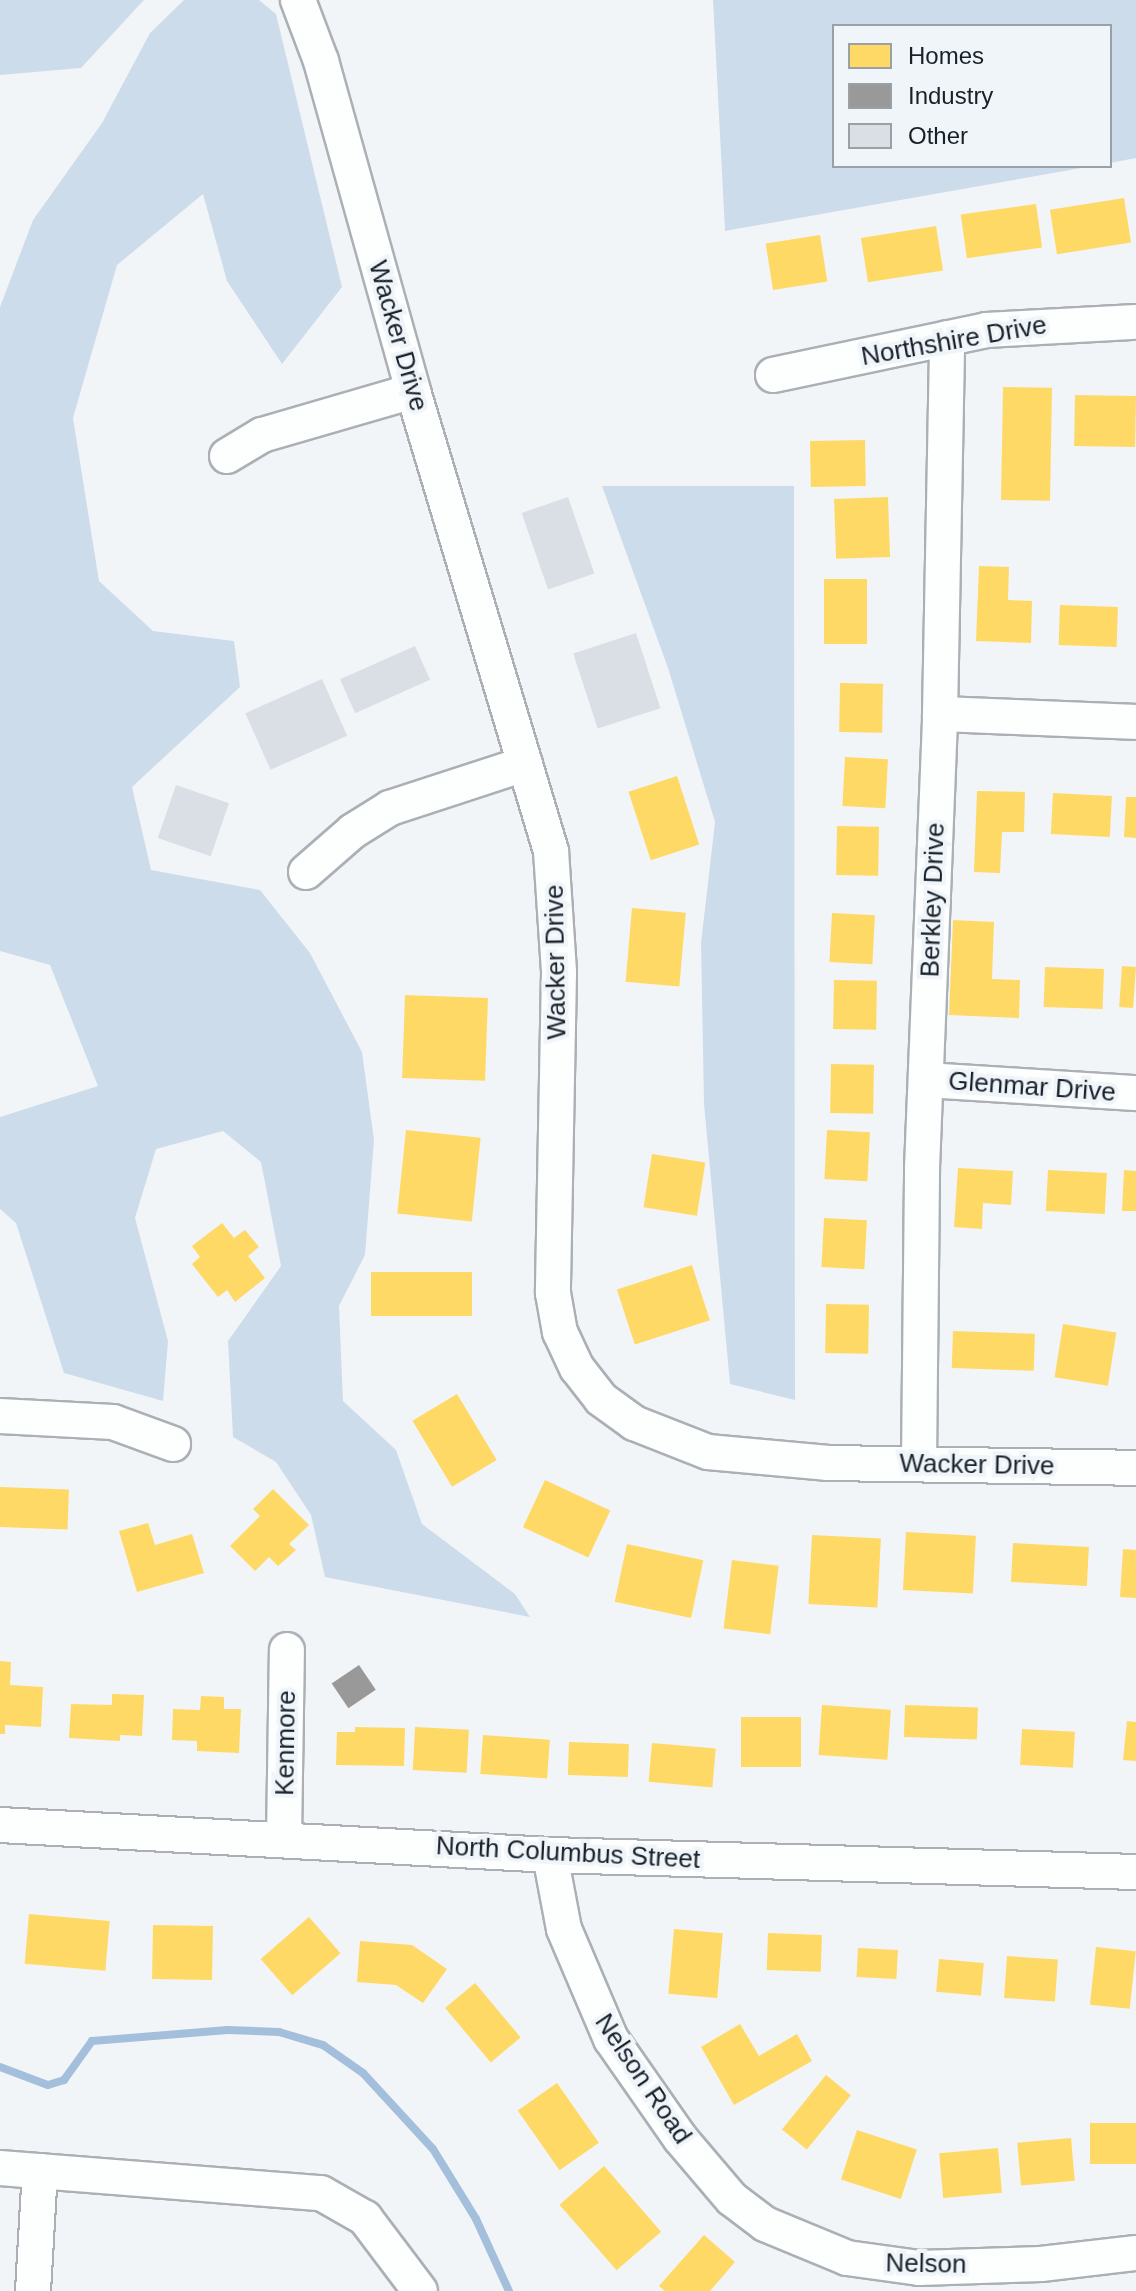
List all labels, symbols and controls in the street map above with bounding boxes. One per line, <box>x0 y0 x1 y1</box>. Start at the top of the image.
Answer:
legend <box>832 24 1112 168</box>
text: Homes <box>908 42 984 69</box>
text: Industry <box>908 82 993 109</box>
text: Other <box>908 122 968 149</box>
street label: Wacker Drive <box>362 257 434 415</box>
street label: Northshire Drive <box>859 309 1049 373</box>
street label: Berkley Drive <box>915 822 951 978</box>
street label: Wacker Drive <box>539 884 573 1040</box>
street label: Glenmar Drive <box>947 1066 1117 1108</box>
street label: Wacker Drive <box>899 1448 1055 1482</box>
street label: Kenmore <box>269 1690 303 1796</box>
street label: North Columbus Street <box>435 1831 701 1875</box>
street label: Nelson Road <box>588 2008 698 2150</box>
street label: Nelson <box>885 2248 967 2280</box>

